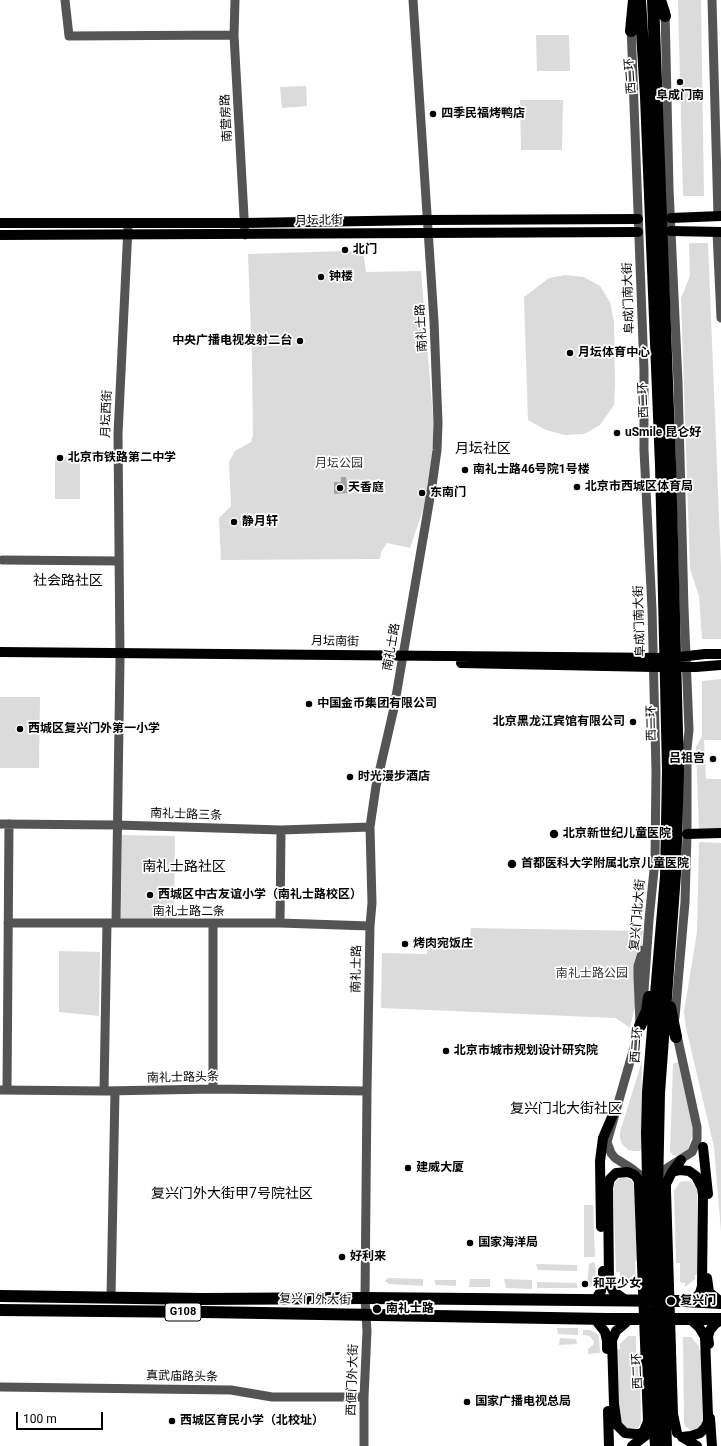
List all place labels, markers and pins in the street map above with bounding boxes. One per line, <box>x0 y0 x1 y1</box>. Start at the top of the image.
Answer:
marker: 阜成门南 <box>675 77 685 87</box>
place label: 阜成门南 <box>656 89 704 103</box>
place label: 四季民福烤鸭店 <box>441 107 525 121</box>
marker: 四季民福烤鸭店 <box>428 109 438 119</box>
place label: 北门 <box>353 243 377 257</box>
marker: 北门 <box>340 245 350 255</box>
place label: 钟楼 <box>329 270 353 284</box>
marker: 钟楼 <box>316 272 326 282</box>
place label: 中央广播电视发射二台 <box>172 334 292 348</box>
marker: 中央广播电视发射二台 <box>295 336 305 346</box>
place label: 月坛体育中心 <box>578 346 650 360</box>
marker: 月坛体育中心 <box>565 348 575 358</box>
place label: uSmile 昆仑好 <box>625 426 701 440</box>
marker: uSmile 昆仑好 <box>612 428 622 438</box>
place label: 北京市铁路第二中学 <box>68 451 176 465</box>
marker: 北京市铁路第二中学 <box>55 453 65 463</box>
place label: 南礼士路46号院1号楼 <box>473 463 590 477</box>
marker: 南礼士路46号院1号楼 <box>460 465 470 475</box>
place label: 北京市西城区体育局 <box>585 480 693 494</box>
place label: 天香庭 <box>348 481 384 495</box>
marker: 北京市西城区体育局 <box>572 482 582 492</box>
marker: 天香庭 <box>335 483 345 493</box>
place label: 东南门 <box>430 486 466 500</box>
marker: 东南门 <box>417 488 427 498</box>
place label: 静月轩 <box>242 515 278 529</box>
marker: 静月轩 <box>229 517 239 527</box>
place label: 中国金币集团有限公司 <box>317 697 437 711</box>
marker: 中国金币集团有限公司 <box>304 699 314 709</box>
place label: 北京黑龙江宾馆有限公司 <box>493 715 625 729</box>
marker: 北京黑龙江宾馆有限公司 <box>628 717 638 727</box>
place label: 西城区复兴门外第一小学 <box>28 722 160 736</box>
marker: 西城区复兴门外第一小学 <box>15 724 25 734</box>
place label: 吕祖宫 <box>669 752 705 766</box>
marker: 吕祖宫 <box>708 754 718 764</box>
place label: 时光漫步酒店 <box>358 770 430 784</box>
marker: 时光漫步酒店 <box>345 772 355 782</box>
place label: 北京新世纪儿童医院 <box>563 827 671 841</box>
marker: 北京新世纪儿童医院 <box>548 828 560 840</box>
place label: 首都医科大学附属北京儿童医院 <box>521 857 689 871</box>
marker: 首都医科大学附属北京儿童医院 <box>506 858 518 870</box>
place label: 西城区中古友谊小学（南礼士路校区） <box>158 888 362 902</box>
marker: 西城区中古友谊小学（南礼士路校区） <box>145 890 155 900</box>
place label: 烤肉宛饭庄 <box>413 937 473 951</box>
marker: 烤肉宛饭庄 <box>400 939 410 949</box>
place label: 北京市城市规划设计研究院 <box>454 1044 598 1058</box>
marker: 北京市城市规划设计研究院 <box>441 1046 451 1056</box>
place label: 建威大厦 <box>416 1161 464 1175</box>
marker: 建威大厦 <box>403 1163 413 1173</box>
place label: 国家海洋局 <box>478 1236 538 1250</box>
marker: 国家海洋局 <box>465 1238 475 1248</box>
place label: 好利来 <box>350 1250 386 1264</box>
marker: 好利来 <box>337 1252 347 1262</box>
place label: 和平少女 <box>593 1277 641 1291</box>
marker: 和平少女 <box>580 1279 590 1289</box>
place label: 复兴门 <box>680 1294 716 1308</box>
marker: 复兴门 <box>665 1295 677 1307</box>
place label: 南礼士路 <box>386 1302 434 1316</box>
marker: 南礼士路 <box>371 1303 383 1315</box>
place label: 国家广播电视总局 <box>475 1395 571 1409</box>
marker: 国家广播电视总局 <box>462 1397 472 1407</box>
place label: 西城区育民小学（北校址） <box>180 1414 324 1428</box>
marker: 西城区育民小学（北校址） <box>167 1416 177 1426</box>

